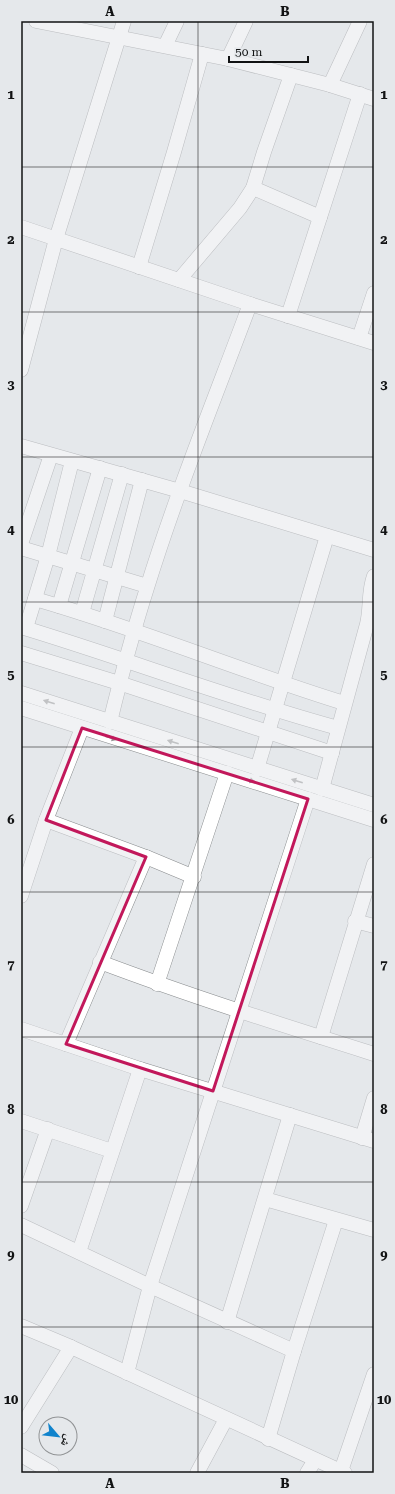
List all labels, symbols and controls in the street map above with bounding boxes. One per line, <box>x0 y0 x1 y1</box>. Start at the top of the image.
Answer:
text: A <box>105 4 115 19</box>
text: B <box>280 4 290 19</box>
scale bar <box>229 38 308 64</box>
text: 50 m <box>235 45 262 59</box>
text: 1 <box>7 87 15 102</box>
text: 1 <box>380 87 388 102</box>
text: 2 <box>7 232 15 247</box>
text: 2 <box>380 232 388 247</box>
text: 3 <box>7 377 15 392</box>
text: 3 <box>380 377 388 392</box>
text: 4 <box>7 522 15 537</box>
text: 4 <box>380 522 388 537</box>
text: 5 <box>7 667 15 682</box>
text: 5 <box>380 667 388 682</box>
one-way arrow <box>43 699 55 705</box>
one-way arrow <box>106 735 118 741</box>
one-way arrow <box>166 739 178 745</box>
one-way arrow <box>243 777 255 783</box>
one-way arrow <box>290 778 302 784</box>
text: 6 <box>7 812 15 827</box>
text: 6 <box>380 812 388 827</box>
text: 7 <box>7 957 15 972</box>
text: 7 <box>380 957 388 972</box>
text: 8 <box>7 1102 15 1117</box>
text: 8 <box>380 1102 388 1117</box>
text: 9 <box>7 1247 15 1262</box>
text: 9 <box>380 1247 388 1262</box>
text: 10 <box>4 1392 18 1407</box>
text: 10 <box>377 1392 391 1407</box>
north arrow <box>38 1416 78 1456</box>
text: ش <box>57 1432 75 1449</box>
text: A <box>105 1476 115 1491</box>
text: B <box>280 1476 290 1491</box>

